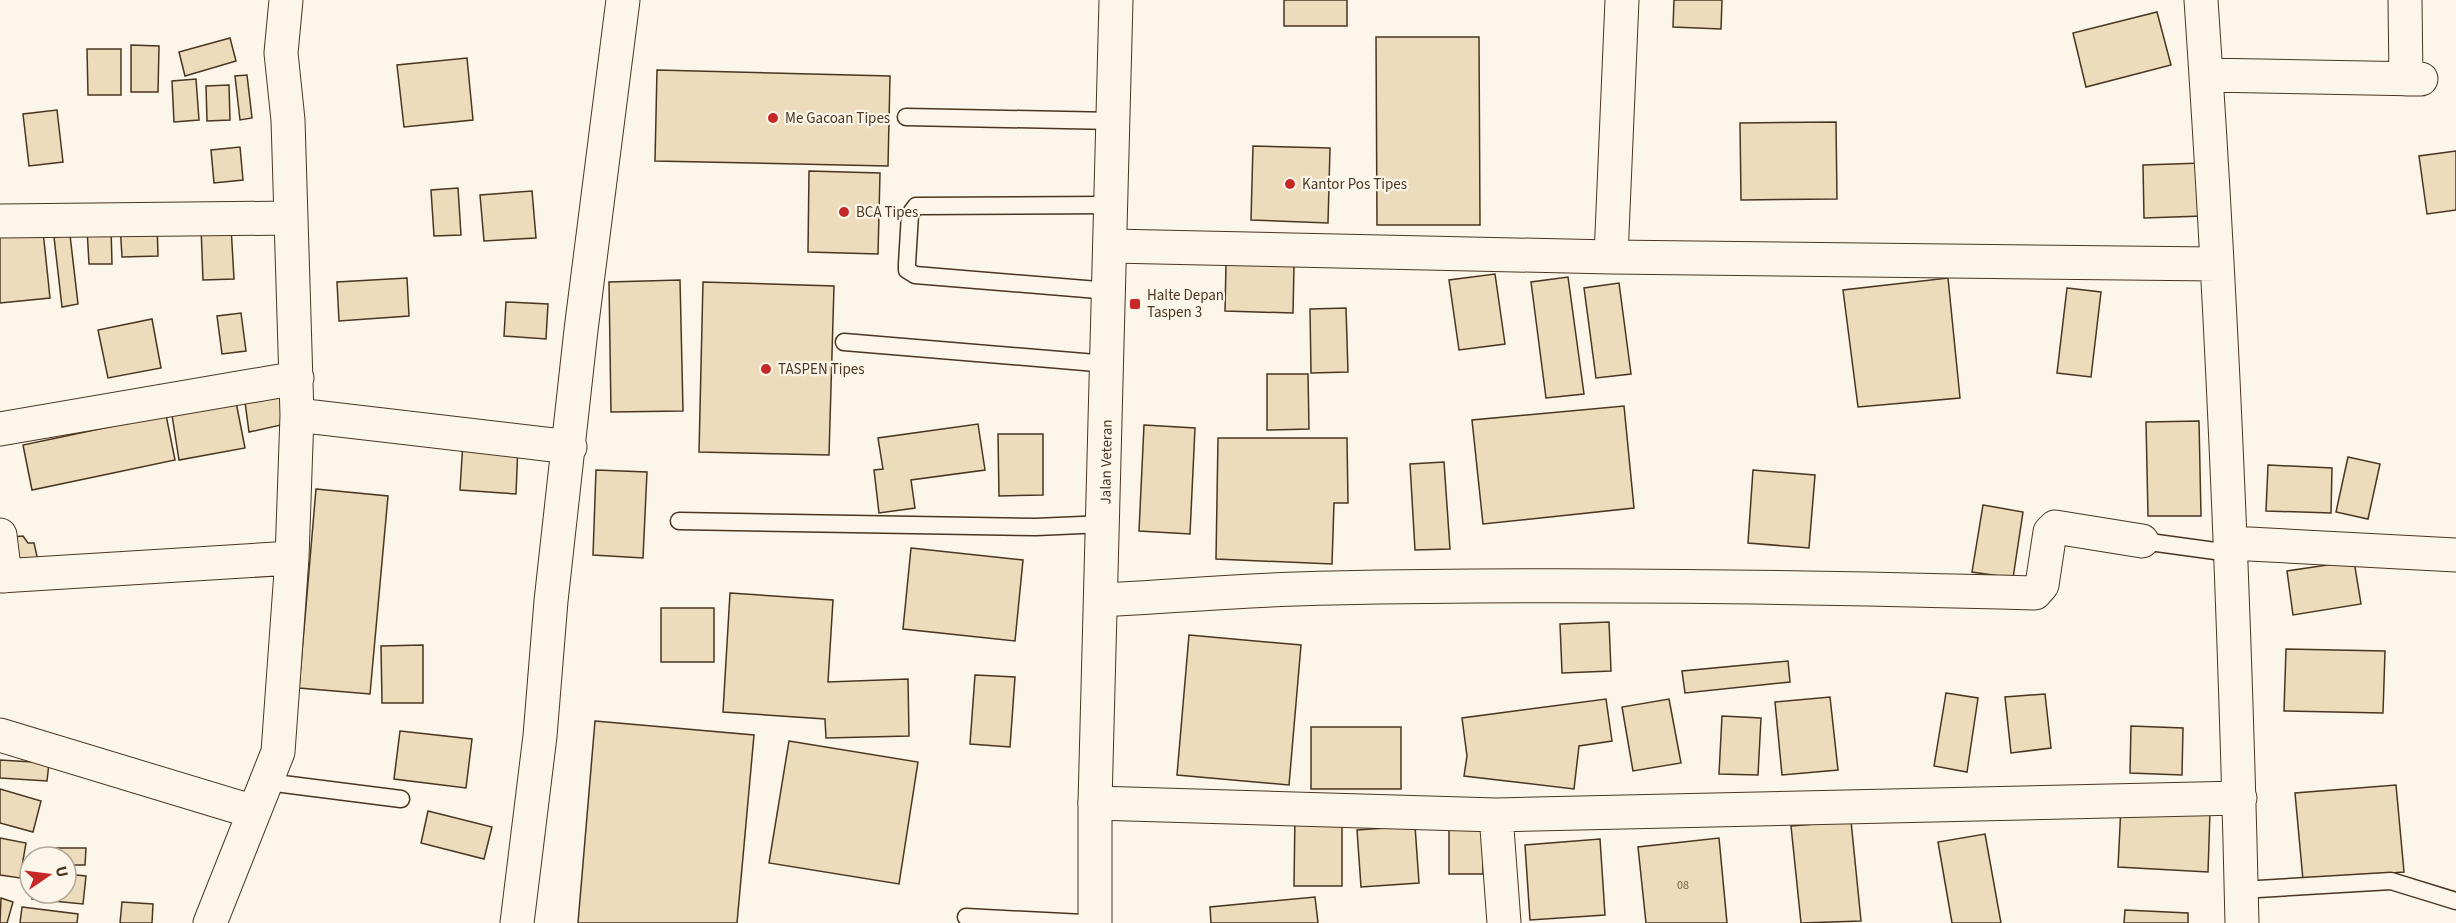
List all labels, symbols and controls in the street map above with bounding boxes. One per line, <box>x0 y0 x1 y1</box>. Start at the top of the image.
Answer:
place label: Me Gacoan Tipes <box>785 108 890 129</box>
marker: Me Gacoan Tipes <box>766 111 780 125</box>
place label: Kantor Pos Tipes <box>1302 174 1407 195</box>
marker: Kantor Pos Tipes <box>1283 177 1297 191</box>
place label: BCA Tipes <box>856 202 918 223</box>
marker: BCA Tipes <box>837 205 851 219</box>
place label: Halte Depan Taspen 3 <box>1147 285 1224 323</box>
marker: Halte Depan Taspen 3 <box>1128 297 1142 311</box>
place label: TASPEN Tipes <box>778 359 864 380</box>
marker: TASPEN Tipes <box>759 362 773 376</box>
street label: Jalan Veteran <box>1095 419 1118 505</box>
north arrow <box>18 845 78 905</box>
text: U <box>50 864 74 879</box>
house number: 08 <box>1677 877 1689 894</box>

